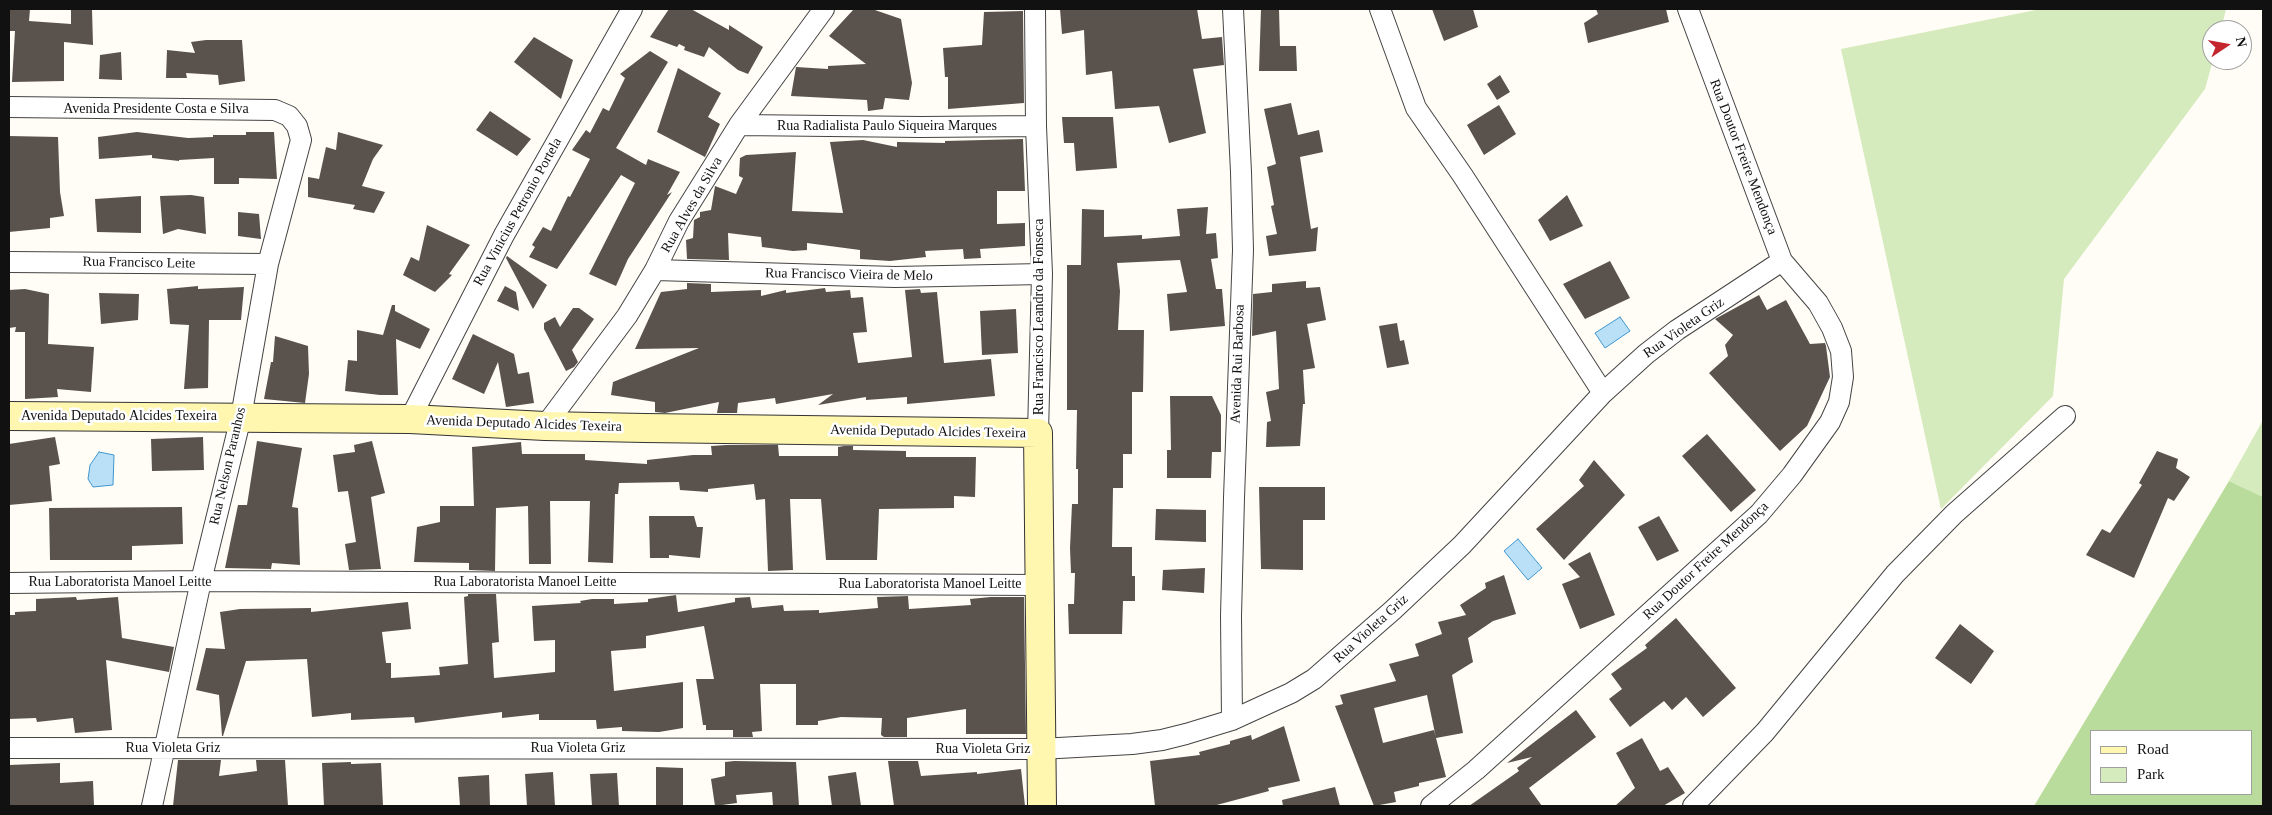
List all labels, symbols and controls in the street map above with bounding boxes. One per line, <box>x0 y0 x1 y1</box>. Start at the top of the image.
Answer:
north arrow <box>2202 20 2252 70</box>
text: N <box>2233 35 2250 48</box>
street label: Rua Doutor Freire Mendonça <box>1706 77 1780 237</box>
street label: Avenida Presidente Costa e Silva <box>63 101 249 117</box>
street label: Rua Radialista Paulo Siqueira Marques <box>777 118 997 134</box>
street label: Rua Vinicius Petronio Portela <box>470 135 566 289</box>
street label: Rua Alves da Silva <box>658 154 726 256</box>
street label: Rua Francisco Leandro da Fonseca <box>1031 219 1047 415</box>
street label: Rua Francisco Leite <box>82 254 196 272</box>
street label: Rua Francisco Vieira de Melo <box>765 265 933 285</box>
street label: Rua Violeta Griz <box>1640 294 1728 362</box>
street label: Avenida Rui Barbosa <box>1228 304 1248 424</box>
street label: Rua Nelson Paranhos <box>206 405 250 527</box>
street label: Avenida Deputado Alcides Texeira <box>21 408 217 424</box>
street label: Avenida Deputado Alcides Texeira <box>426 412 622 436</box>
street label: Avenida Deputado Alcides Texeira <box>830 422 1026 442</box>
street label: Rua Doutor Freire Mendonça <box>1640 499 1772 623</box>
street label: Rua Laboratorista Manoel Leitte <box>28 574 212 590</box>
street label: Rua Laboratorista Manoel Leitte <box>433 574 617 590</box>
street label: Rua Laboratorista Manoel Leitte <box>838 576 1022 592</box>
street label: Rua Violeta Griz <box>1330 591 1412 667</box>
legend <box>2090 730 2252 795</box>
street label: Rua Violeta Griz <box>126 740 220 756</box>
street label: Rua Violeta Griz <box>531 740 625 756</box>
street label: Rua Violeta Griz <box>936 741 1030 757</box>
text: Road <box>2137 741 2169 757</box>
text: Park <box>2137 766 2165 782</box>

